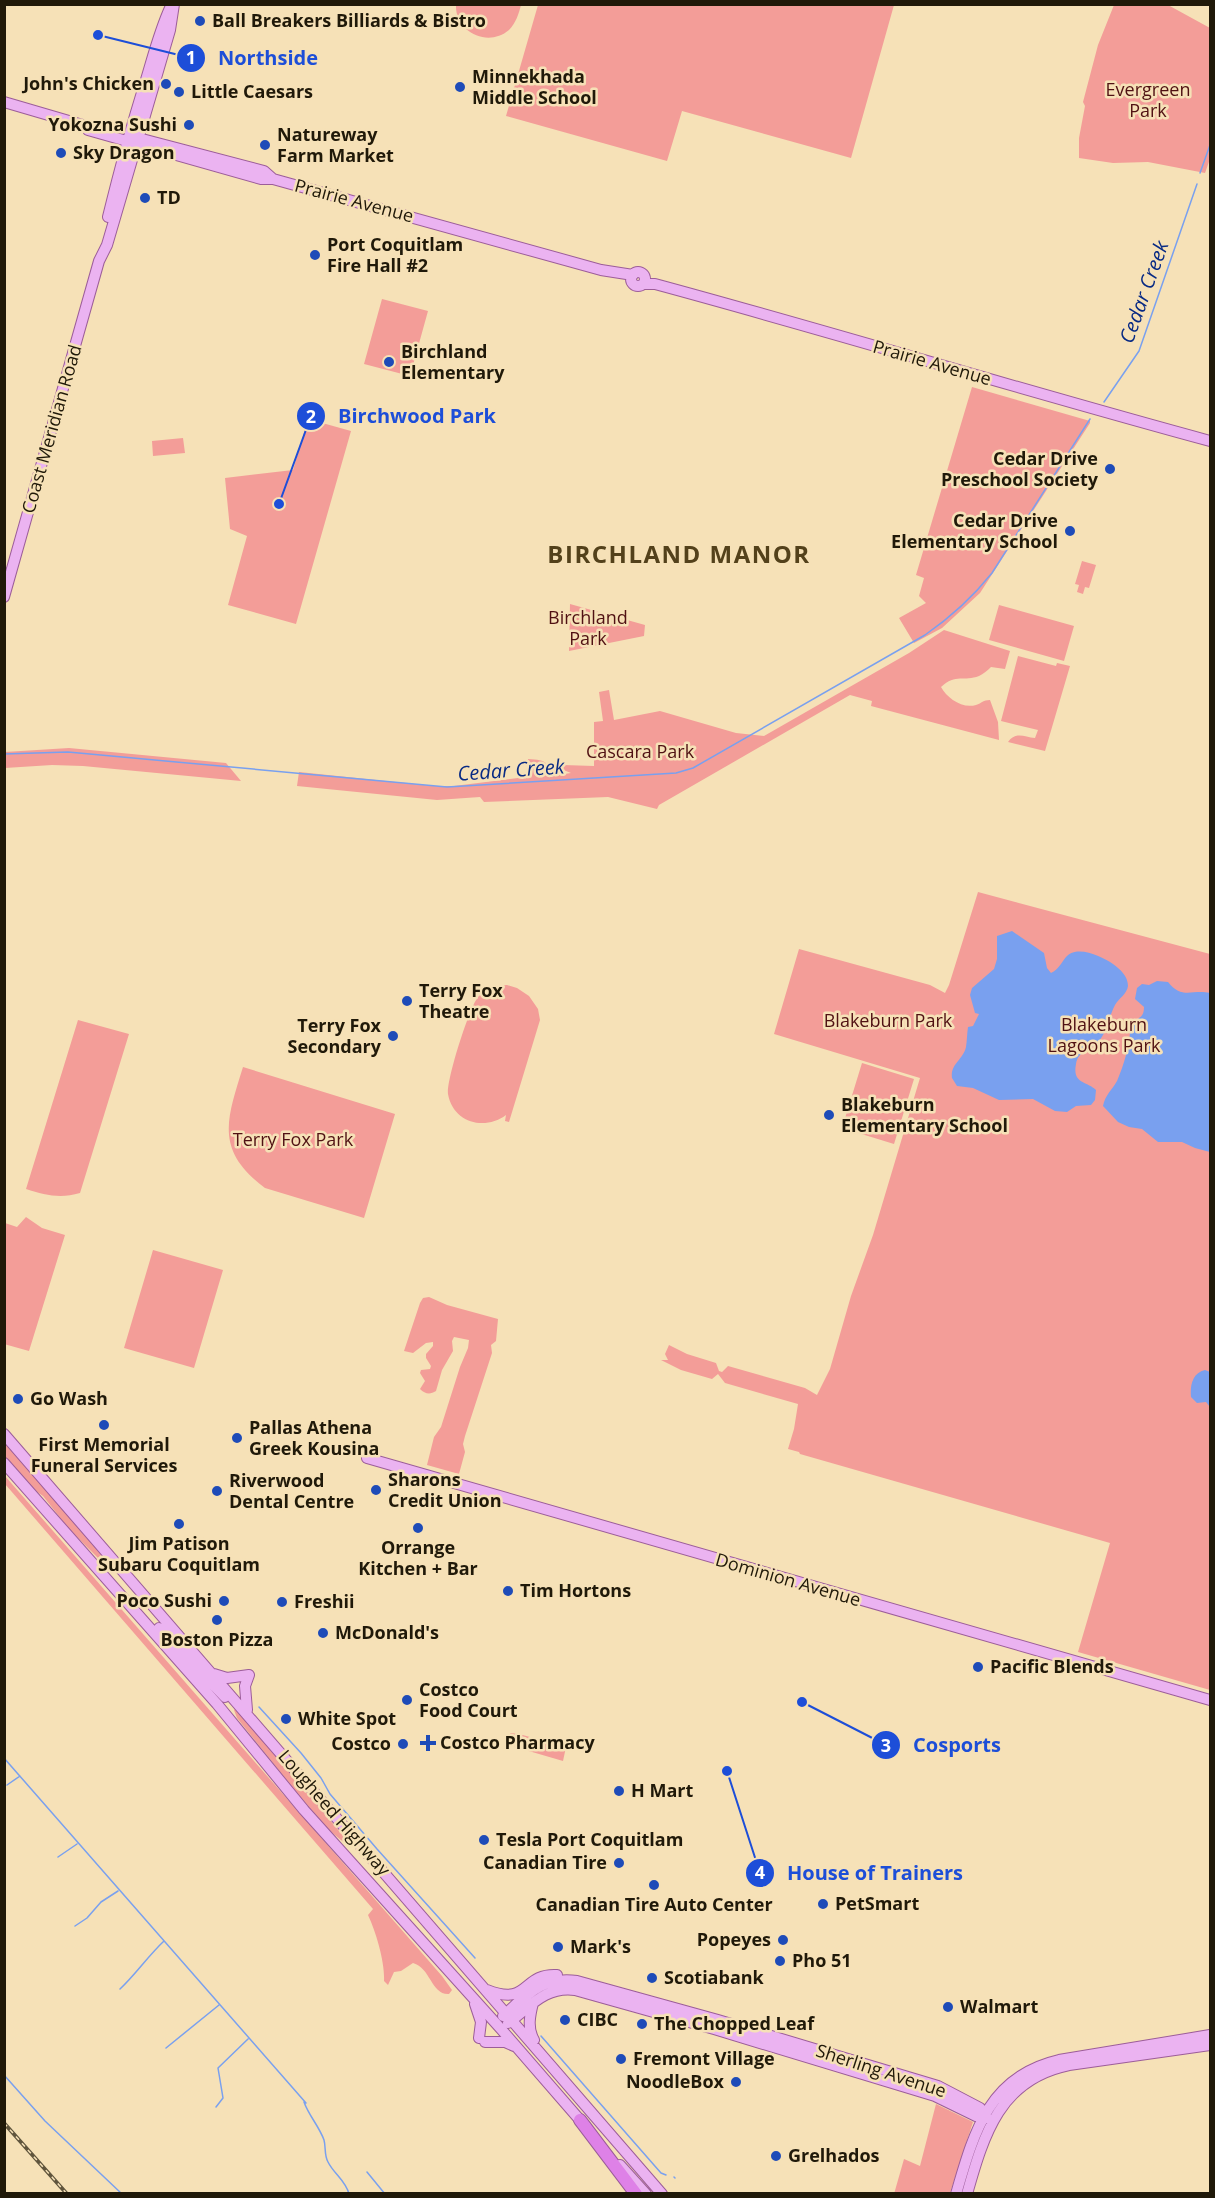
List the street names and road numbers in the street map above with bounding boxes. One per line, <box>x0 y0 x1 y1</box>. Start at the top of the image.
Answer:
street label: Prairie Avenue <box>292 173 416 227</box>
street label: Prairie Avenue <box>870 334 994 390</box>
street label: Coast Meridian Road <box>15 342 87 516</box>
street label: Dominion Avenue <box>713 1547 864 1611</box>
street label: Lougheed Highway <box>273 1744 397 1881</box>
street label: Sherling Avenue <box>813 2038 950 2102</box>

